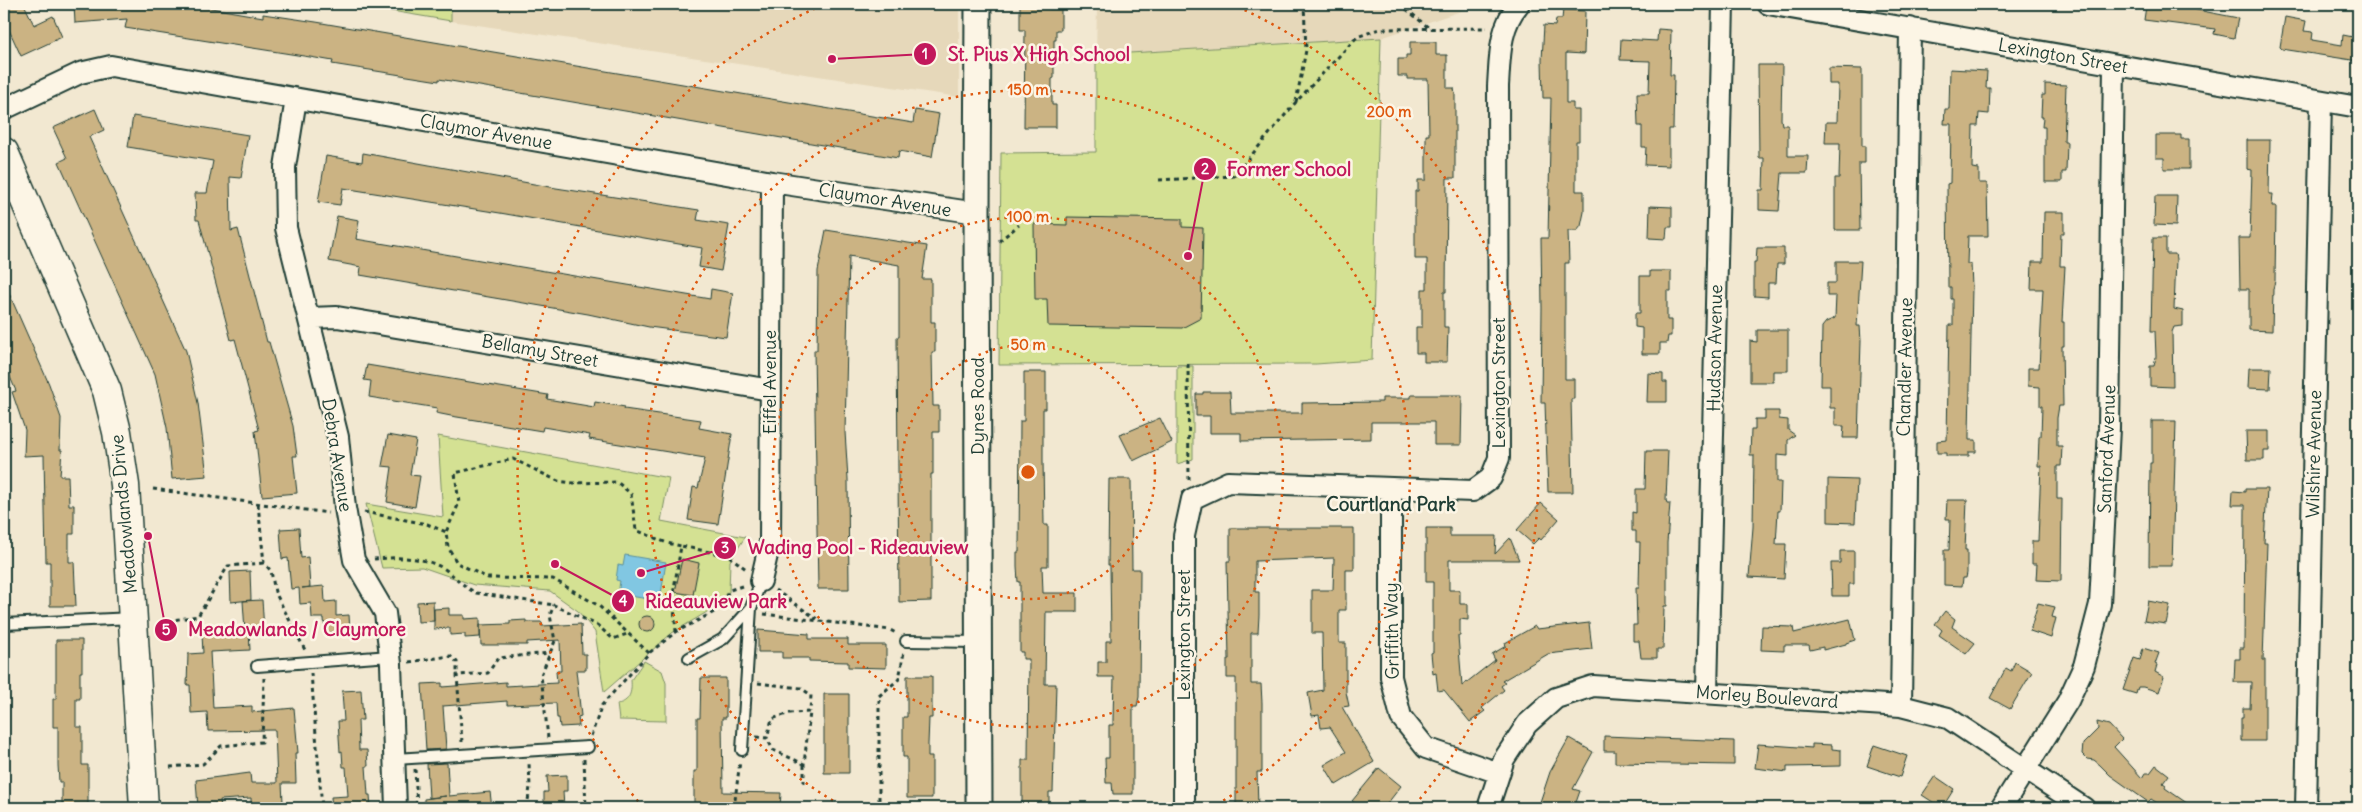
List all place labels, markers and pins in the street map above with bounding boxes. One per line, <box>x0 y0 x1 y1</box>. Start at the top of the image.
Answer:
callout: St. Pius X High School <box>913 37 1140 71</box>
callout: Former School <box>1192 152 1361 186</box>
centre of rings <box>1019 463 1037 481</box>
callout: Wading Pool - Rideauview <box>713 531 979 565</box>
callout: Rideauview Park <box>610 584 797 618</box>
callout: Meadowlands / Claymore <box>153 613 416 647</box>

